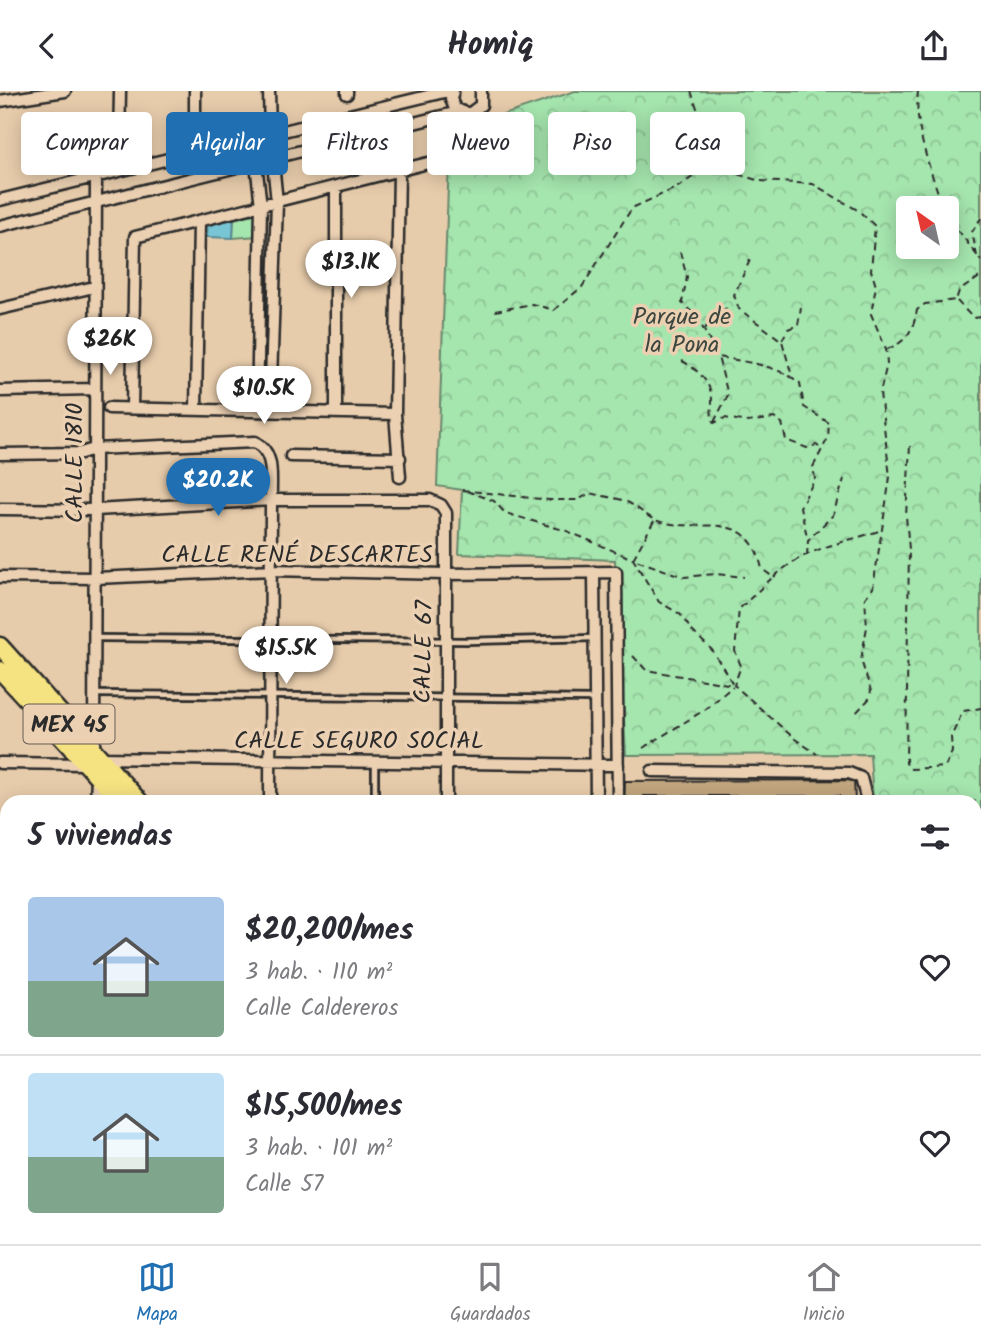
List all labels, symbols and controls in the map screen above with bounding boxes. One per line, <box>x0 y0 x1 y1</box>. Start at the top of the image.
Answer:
text: Homiq <box>447 20 534 71</box>
icon: back <box>28 27 66 65</box>
icon: share <box>915 27 953 65</box>
chip: Comprar <box>21 112 152 175</box>
chip: Alquilar <box>166 112 288 175</box>
chip: Filtros <box>302 112 413 175</box>
chip: Nuevo <box>427 112 534 175</box>
chip: Piso <box>548 112 636 175</box>
chip: Casa <box>650 112 745 175</box>
north arrow <box>896 196 959 259</box>
map controls <box>896 196 959 259</box>
pin: $13.1K <box>294 241 408 300</box>
text: $13.1K <box>321 245 381 281</box>
park label: Parque de la Pona <box>633 298 731 365</box>
pin: $26K <box>69 317 151 377</box>
text: $26K <box>83 322 137 358</box>
pin: $10.5K <box>207 367 321 426</box>
text: $10.5K <box>232 371 296 407</box>
street label: CALLE 1810 <box>56 403 95 523</box>
pin: $20.2K <box>161 459 275 518</box>
text: $20.2K <box>182 463 254 499</box>
street label: CALLE RENÉ DESCARTES <box>161 536 433 575</box>
street label: CALLE 67 <box>404 599 445 704</box>
pin: $15.5K <box>229 627 343 686</box>
text: $15.5K <box>254 631 318 667</box>
road number: MEX 45 <box>24 705 114 743</box>
street label: CALLE SEGURO SOCIAL <box>234 722 484 761</box>
text: 5 viviendas <box>28 813 172 861</box>
icon: filters <box>916 818 954 856</box>
text: $20,200/mes <box>245 907 413 955</box>
icon: home <box>84 925 168 1009</box>
icon: heart <box>916 948 954 986</box>
text: 3 hab. · 110 m² <box>245 955 392 991</box>
text: Calle Caldereros <box>245 991 398 1027</box>
text: $15,500/mes <box>245 1083 403 1131</box>
icon: home <box>84 1101 168 1185</box>
icon: heart <box>916 1124 954 1162</box>
text: 3 hab. · 101 m² <box>245 1131 392 1167</box>
text: Calle 57 <box>245 1167 323 1203</box>
tab: Mapa <box>136 1258 178 1330</box>
tab: Guardados <box>450 1258 531 1330</box>
tab: Inicio <box>803 1258 845 1330</box>

